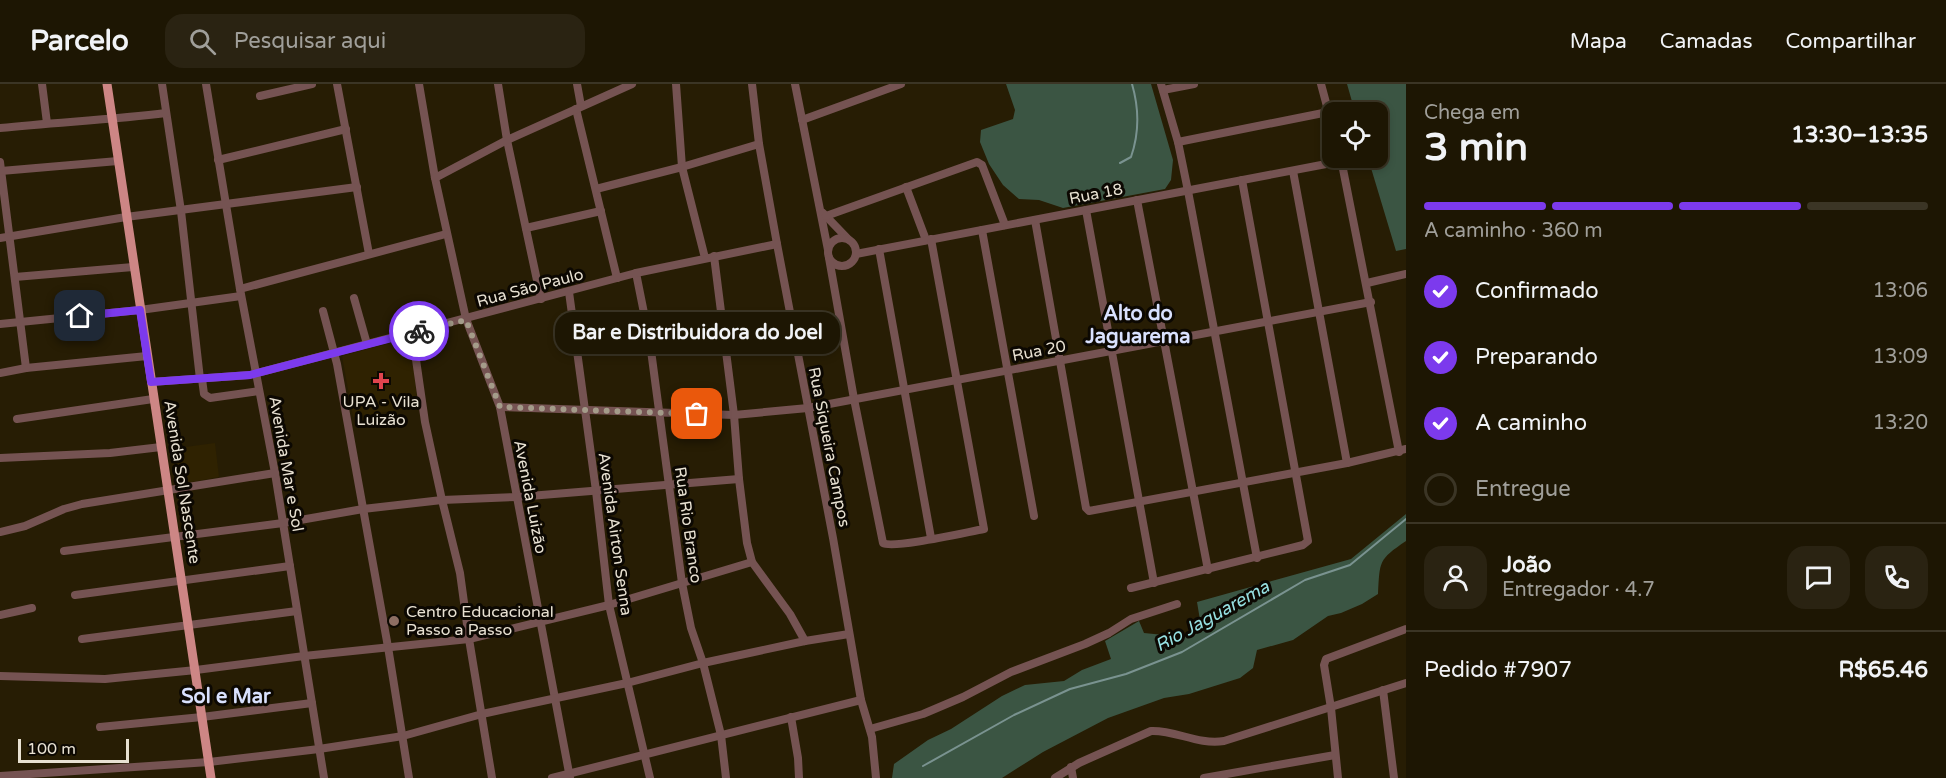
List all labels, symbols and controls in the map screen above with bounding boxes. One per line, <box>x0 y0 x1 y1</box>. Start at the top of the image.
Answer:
search box <box>165 14 585 68</box>
text: Parcelo <box>30 24 129 58</box>
icon: search <box>186 25 219 58</box>
text: Pesquisar aqui <box>234 28 386 54</box>
text: Mapa <box>1570 29 1627 54</box>
text: Camadas <box>1660 29 1752 54</box>
text: Compartilhar <box>1785 29 1916 54</box>
text: Chega em <box>1424 101 1520 125</box>
map controls <box>1322 102 1388 168</box>
button: locate <box>1322 102 1388 168</box>
text: 13:30–13:35 <box>1791 122 1928 148</box>
text: 3 min <box>1424 124 1528 171</box>
street label: Rua 18 <box>1067 179 1125 209</box>
text: A caminho · 360 m <box>1424 219 1603 243</box>
street label: Rua São Paulo <box>474 264 586 312</box>
icon: check <box>1424 275 1457 308</box>
text: Confirmado <box>1475 278 1599 304</box>
text: 13:06 <box>1873 279 1928 303</box>
pin <box>54 290 105 341</box>
icon: home <box>63 299 96 332</box>
courier <box>389 301 449 361</box>
district label: Alto do Jaguarema <box>1085 302 1190 349</box>
callout: Bar e Distribuidora do Joel <box>554 312 840 354</box>
icon: bike <box>403 315 436 348</box>
text: Bar e Distribuidora do Joel <box>572 321 823 345</box>
street label: Rua 20 <box>1010 336 1068 366</box>
icon: check <box>1424 341 1457 374</box>
text: Preparando <box>1475 344 1598 370</box>
text: 13:09 <box>1873 345 1928 369</box>
street label: Rua Siqueira Campos <box>804 365 854 529</box>
marker: UPA - Vila Luizão <box>372 372 390 390</box>
pin <box>671 388 722 439</box>
place label: UPA - Vila Luizão <box>343 392 419 430</box>
street label: Avenida Mar e Sol <box>264 395 308 533</box>
icon: bag <box>680 397 713 430</box>
street label: Avenida Sol Nascente <box>159 399 205 565</box>
icon: check <box>1424 407 1457 440</box>
text: A caminho <box>1475 410 1587 436</box>
text: 13:20 <box>1873 411 1928 435</box>
street label: Avenida Luizão <box>509 438 551 556</box>
street label: Avenida Airton Senna <box>594 451 636 617</box>
street label: Rua Rio Branco <box>670 465 706 585</box>
text: Entregue <box>1475 476 1571 502</box>
button: person <box>1424 546 1487 609</box>
button: chat <box>1787 546 1850 609</box>
button: phone <box>1865 546 1928 609</box>
text: João <box>1502 552 1551 578</box>
water label: Rio Jaguarema <box>1151 575 1274 656</box>
text: Entregador · 4.7 <box>1502 578 1655 602</box>
place label: Centro Educacional Passo a Passo <box>406 602 554 640</box>
marker: Centro Educacional Passo a Passo <box>387 614 401 628</box>
text: Pedido #7907 <box>1424 657 1572 683</box>
text: R$65.46 <box>1838 657 1928 683</box>
district label: Sol e Mar <box>181 685 271 709</box>
scale bar <box>18 736 129 764</box>
text: 100 m <box>27 739 76 759</box>

